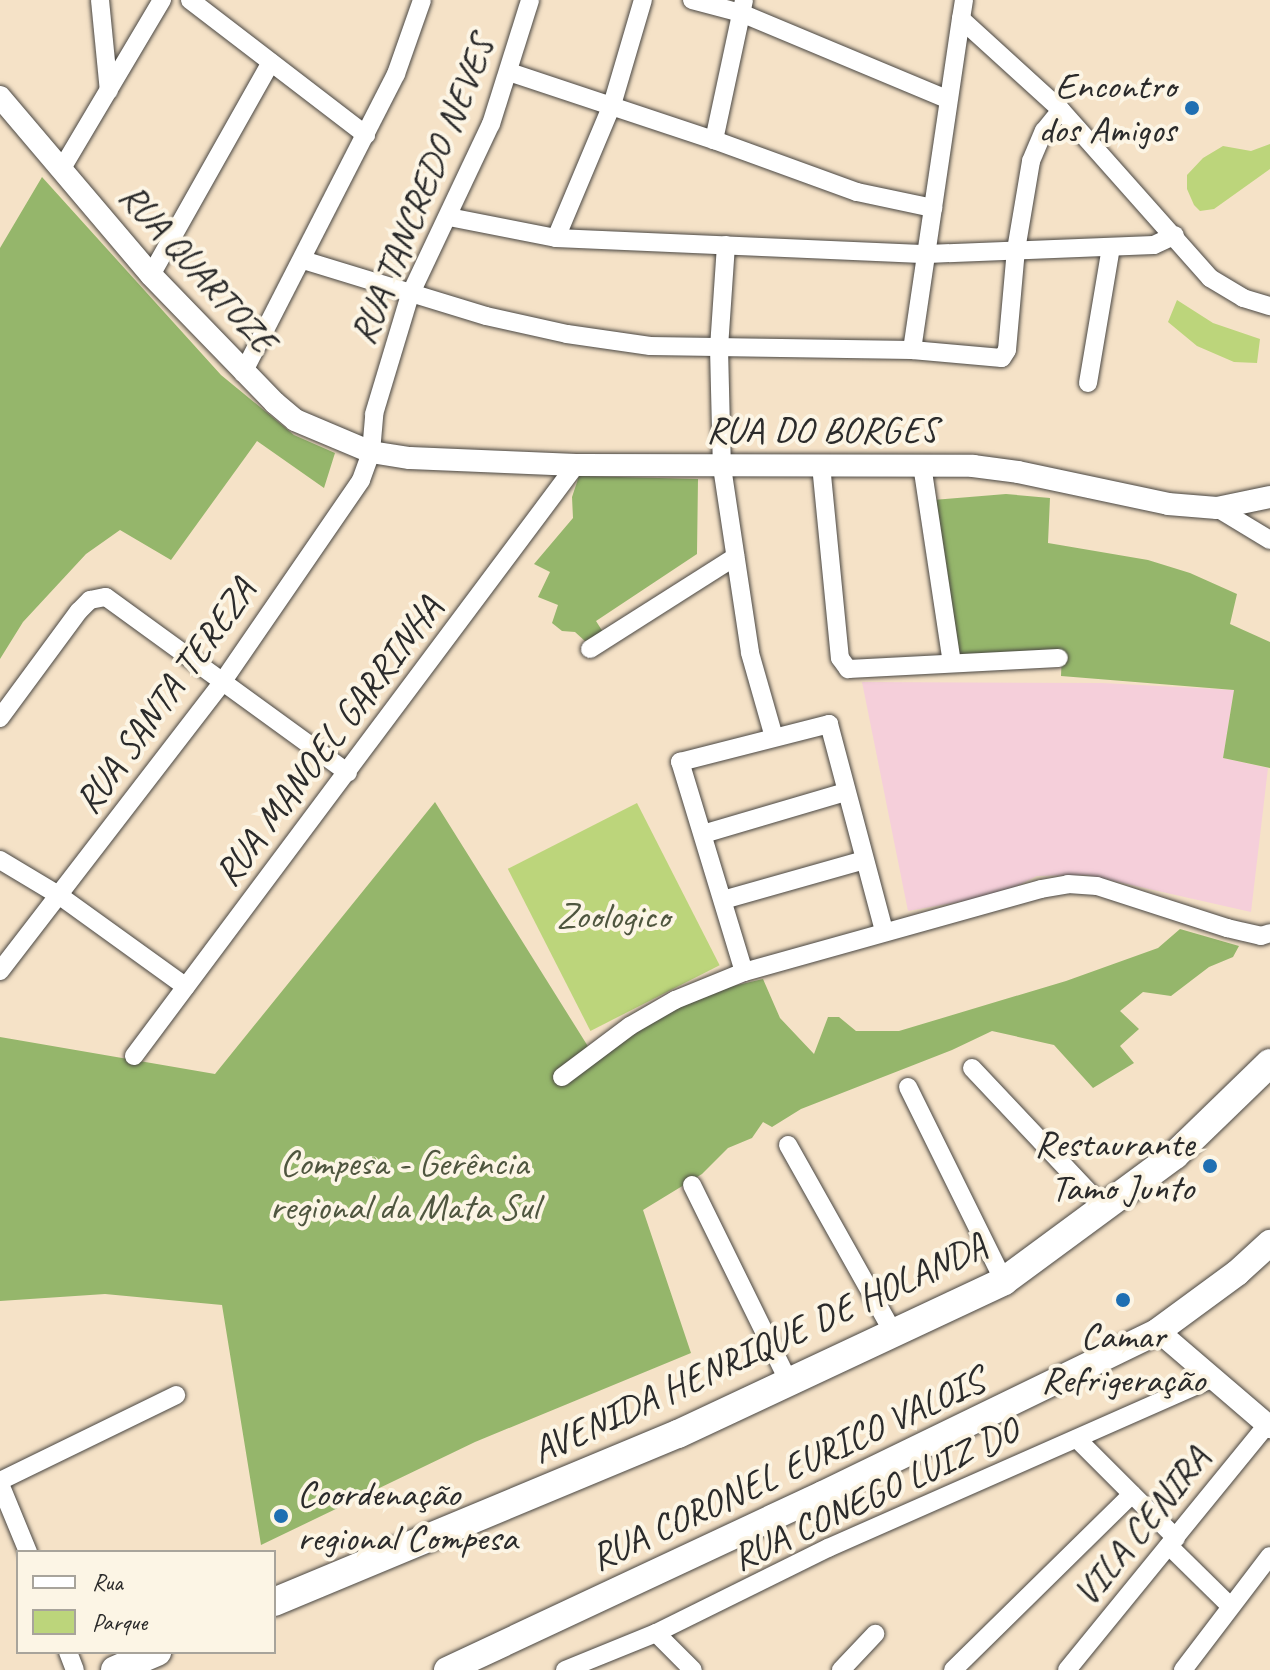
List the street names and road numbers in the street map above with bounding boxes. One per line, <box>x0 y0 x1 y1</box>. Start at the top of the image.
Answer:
street label: RUA TANCREDO NEVES <box>339 29 505 351</box>
street label: RUA QUARTOZE <box>109 173 287 363</box>
street label: RUA DO BORGES <box>706 407 938 453</box>
street label: RUA SANTA TEREZA <box>63 568 267 824</box>
street label: RUA MANOEL GARRINHA <box>204 587 452 895</box>
street label: AVENIDA HENRIQUE DE HOLANDA <box>526 1223 992 1473</box>
street label: RUA CORONEL EURICO VALOIS <box>583 1358 991 1580</box>
street label: RUA CONEGO LUIZ DO <box>725 1408 1025 1580</box>
street label: VILA CENIRA <box>1064 1438 1218 1614</box>

